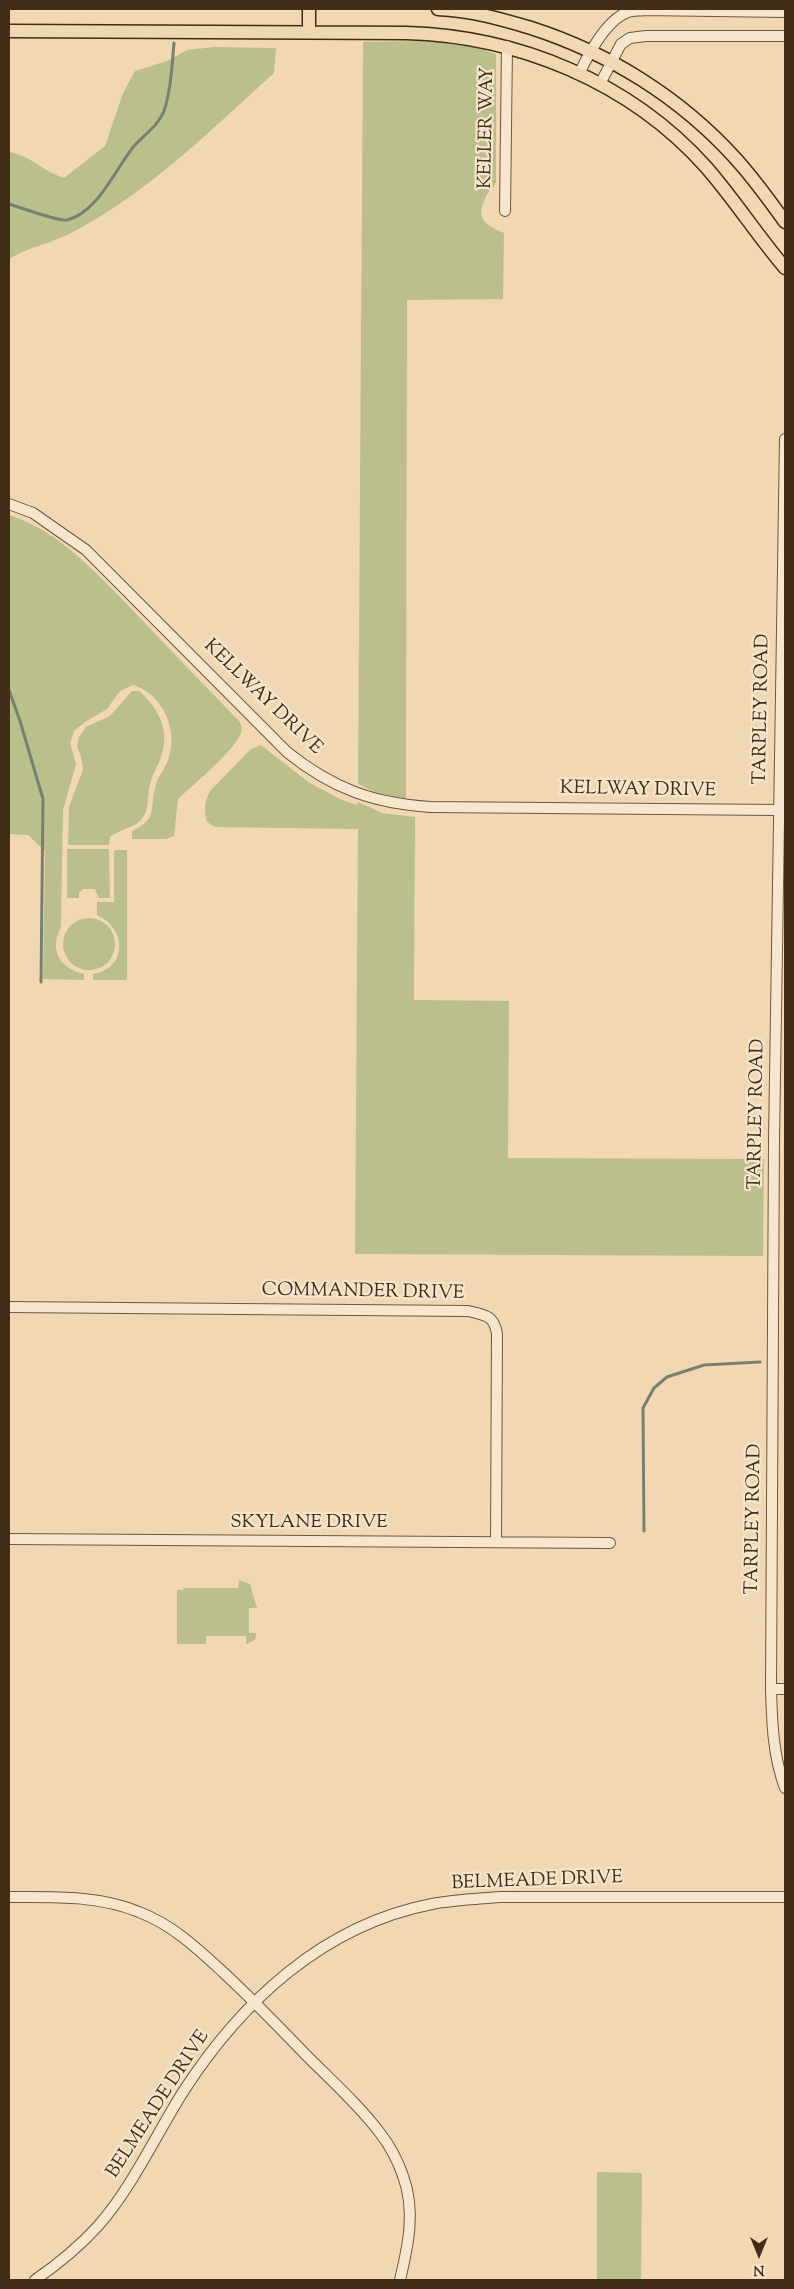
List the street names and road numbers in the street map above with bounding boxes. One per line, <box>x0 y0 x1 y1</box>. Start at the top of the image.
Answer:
street label: KELLER WAY <box>476 67 500 189</box>
street label: TARPLEY ROAD <box>750 633 776 785</box>
street label: KELLWAY DRIVE <box>198 636 326 760</box>
street label: KELLWAY DRIVE <box>560 778 716 804</box>
street label: TARPLEY ROAD <box>745 1038 771 1190</box>
street label: COMMANDER DRIVE <box>261 1280 465 1306</box>
street label: TARPLEY ROAD <box>742 1443 768 1595</box>
street label: SKYLANE DRIVE <box>230 1513 388 1535</box>
street label: BELMEADE DRIVE <box>451 1868 623 1896</box>
street label: BELMEADE DRIVE <box>103 2027 215 2183</box>

